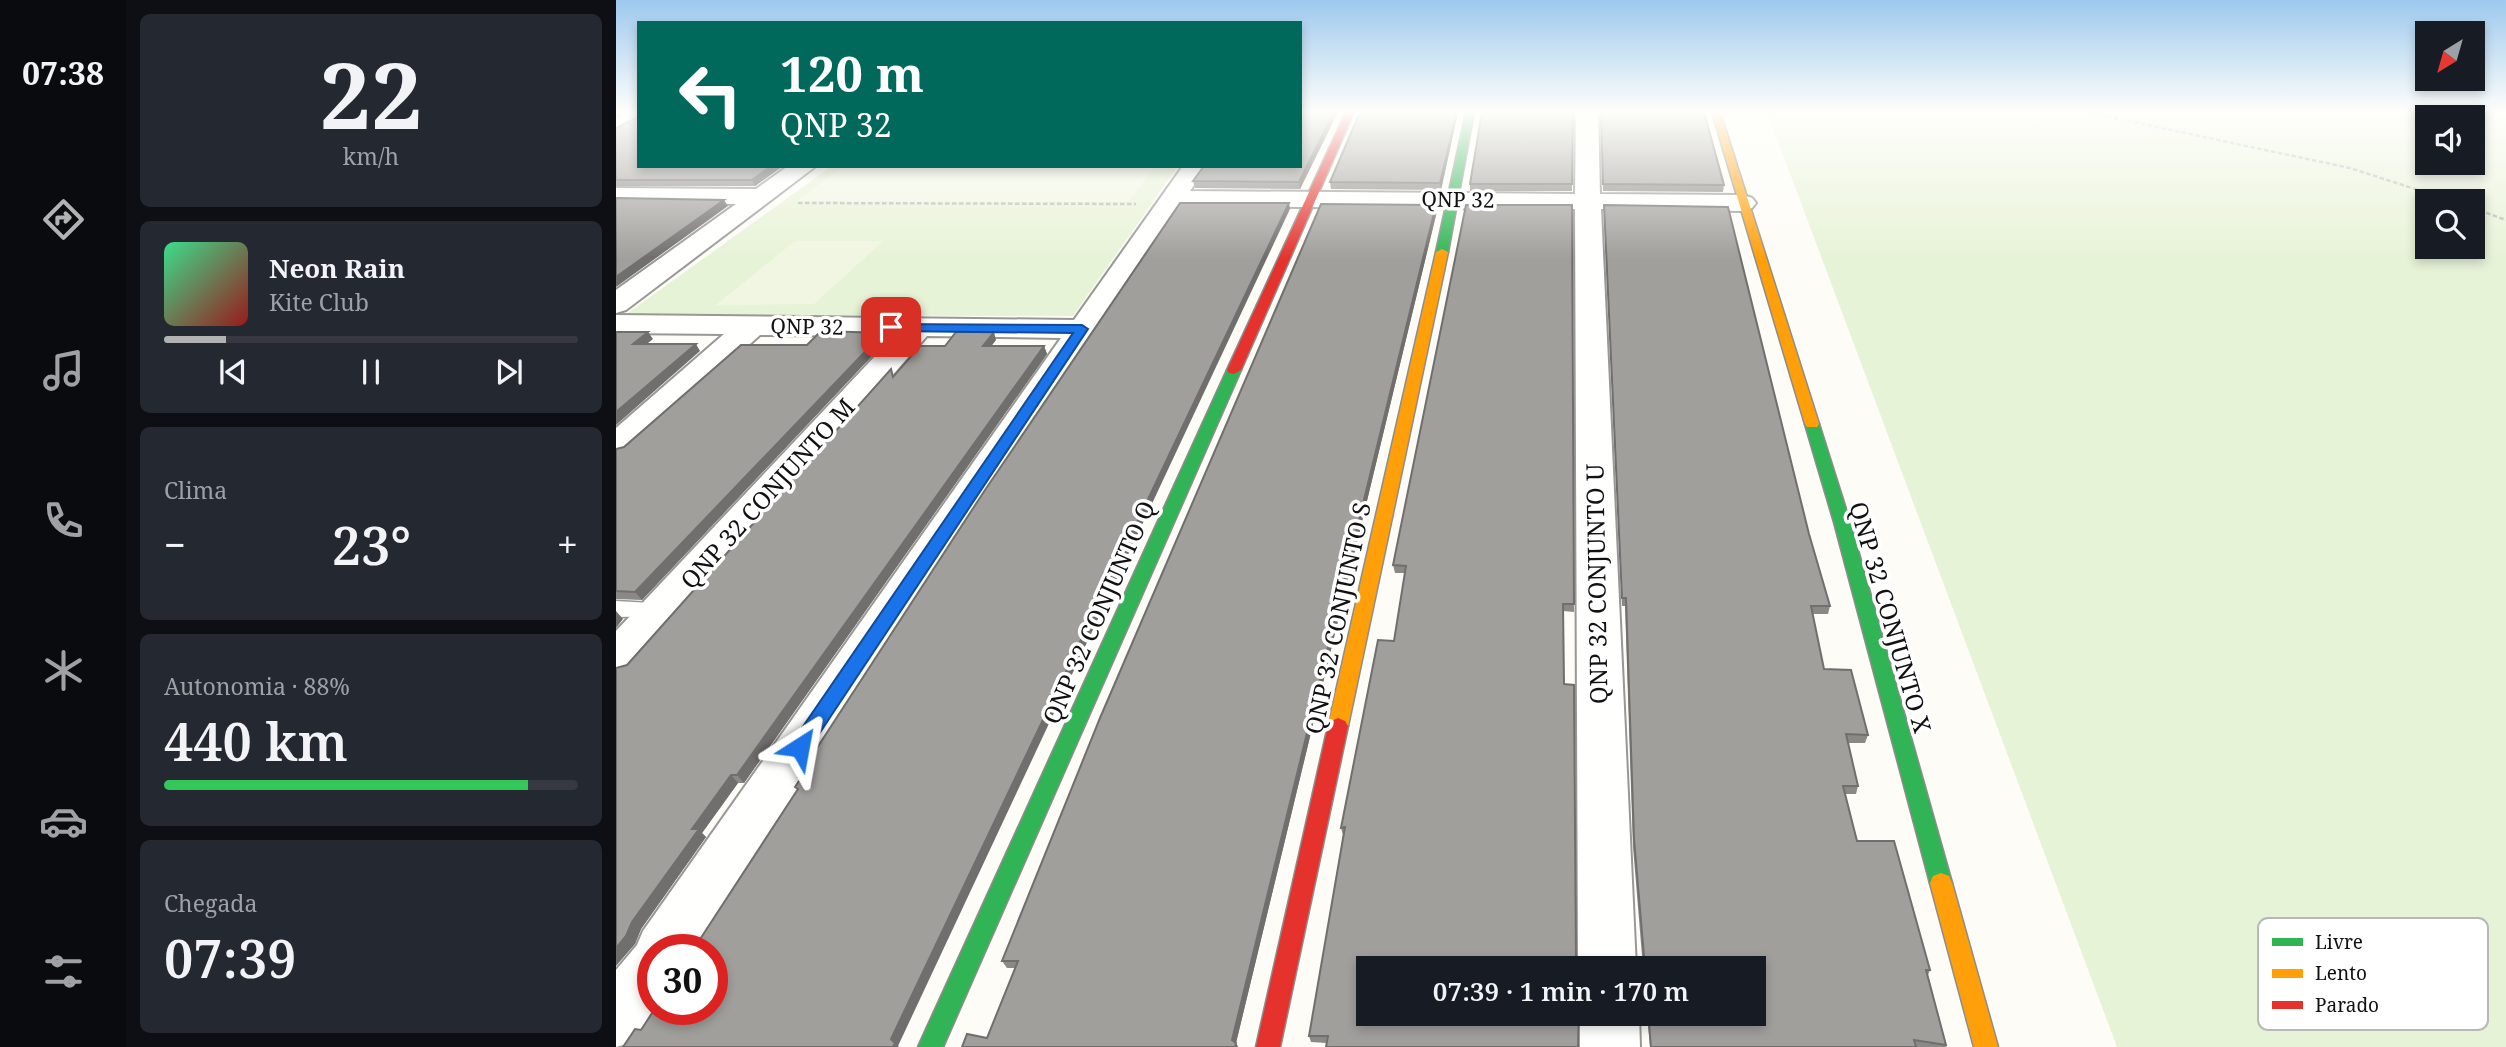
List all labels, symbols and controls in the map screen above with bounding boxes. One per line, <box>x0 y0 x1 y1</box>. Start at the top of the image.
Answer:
north arrow <box>2415 21 2485 91</box>
map controls <box>2415 21 2485 259</box>
text: 22 <box>320 32 422 156</box>
text: 120 m <box>780 40 924 106</box>
icon: left <box>665 49 756 140</box>
text: 07:38 <box>22 51 104 94</box>
text: QNP 32 <box>780 103 892 146</box>
button: sound <box>2415 105 2485 175</box>
text: km/h <box>343 140 399 172</box>
street label: QNP 32 <box>1421 184 1495 214</box>
button: search <box>2415 189 2485 259</box>
icon: directions <box>39 195 88 244</box>
text: Neon Rain <box>269 250 405 286</box>
text: Kite Club <box>269 286 369 318</box>
pin <box>861 297 921 357</box>
icon: arrive <box>872 308 910 346</box>
street label: QNP 32 <box>770 311 844 341</box>
icon: music <box>39 346 88 395</box>
icon: previous <box>214 353 252 391</box>
icon: pause <box>352 353 390 391</box>
icon: next <box>490 353 528 391</box>
street label: QNP 32 CONJUNTO M <box>673 391 861 595</box>
street label: QNP 32 CONJUNTO U <box>1577 464 1615 704</box>
text: Clima <box>164 474 227 506</box>
street label: QNP 32 CONJUNTO Q <box>1034 495 1162 729</box>
icon: phone <box>39 496 88 545</box>
street label: QNP 32 CONJUNTO X <box>1842 498 1940 737</box>
street label: QNP 32 CONJUNTO S <box>1296 499 1378 737</box>
text: 23° <box>332 509 411 580</box>
text: − <box>164 518 186 570</box>
text: + <box>557 518 578 570</box>
icon: climate <box>39 646 88 695</box>
text: Autonomia · 88% <box>164 670 350 702</box>
text: 440 km <box>164 705 348 776</box>
position arrow <box>763 710 837 784</box>
icon: car <box>39 797 88 846</box>
text: Chegada <box>164 887 257 919</box>
legend <box>2258 918 2488 1030</box>
text: 07:39 <box>164 922 297 993</box>
text: Livre <box>2315 929 2363 955</box>
speed limit sign: 30 <box>637 934 728 1025</box>
icon: filters <box>39 947 88 996</box>
text: Lento <box>2315 960 2367 986</box>
text: 07:39 · 1 min · 170 m <box>1433 973 1689 1009</box>
text: Parado <box>2315 992 2379 1018</box>

